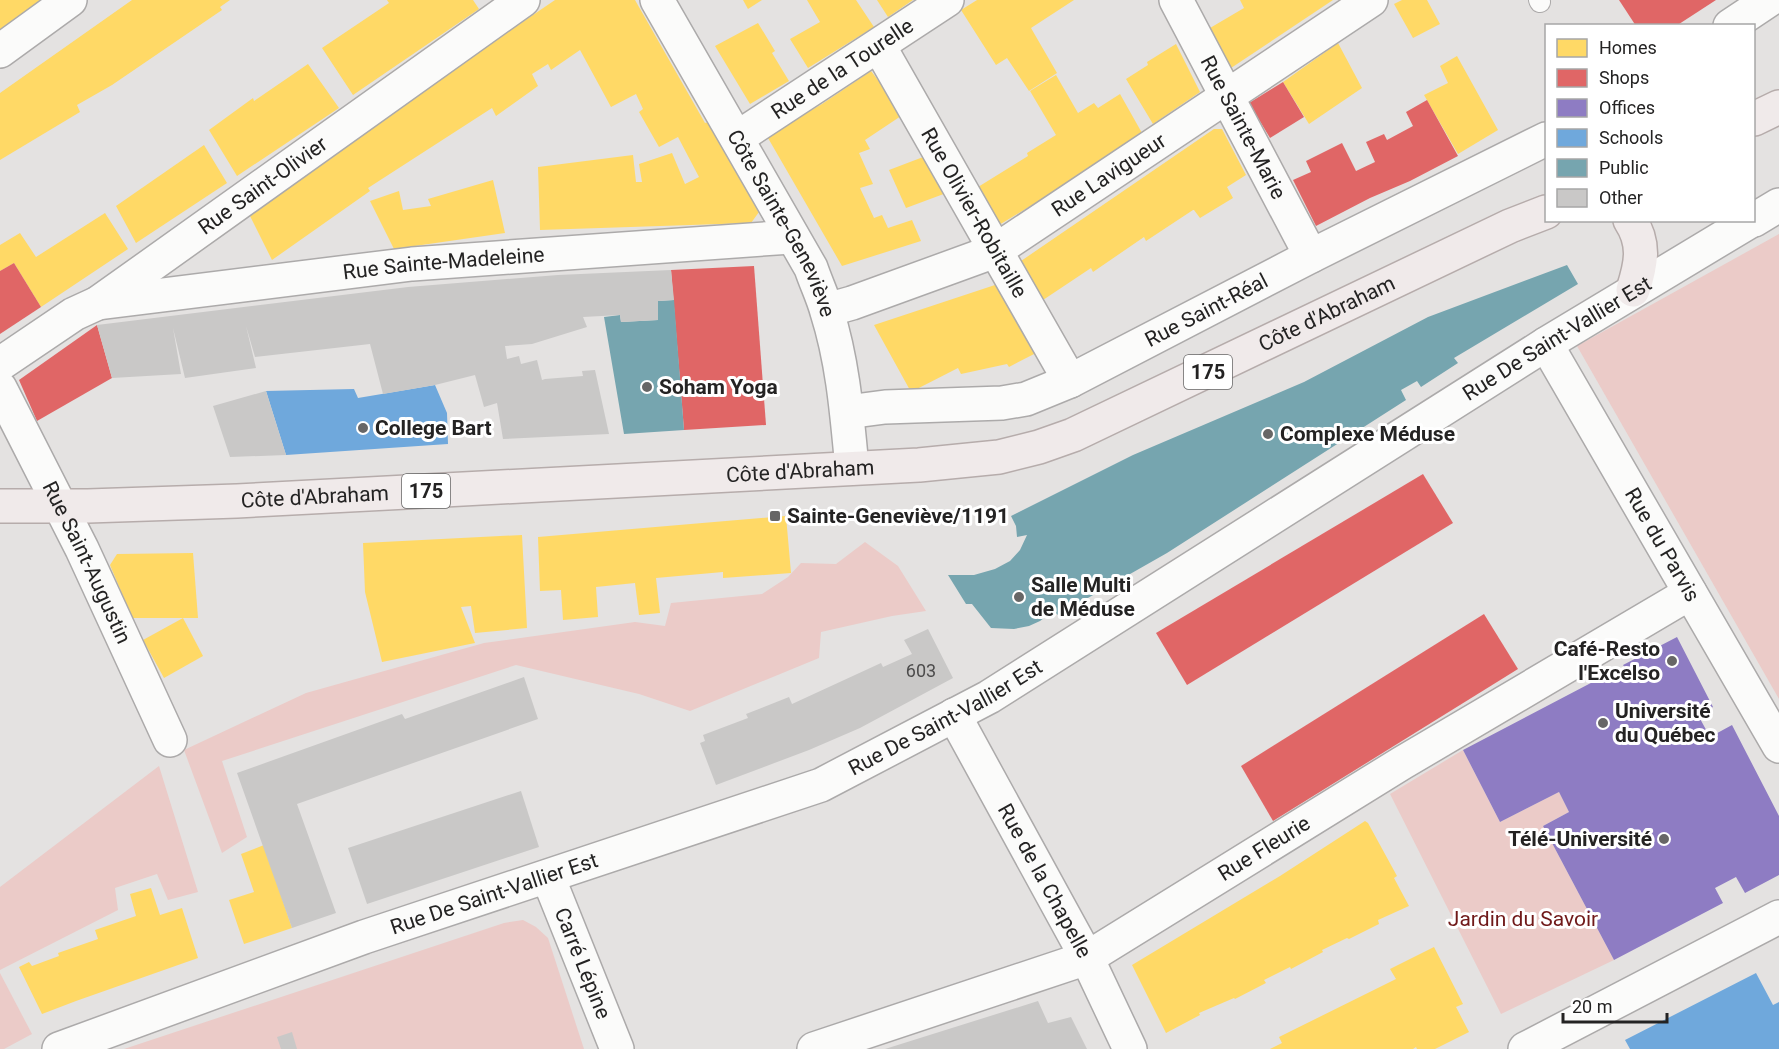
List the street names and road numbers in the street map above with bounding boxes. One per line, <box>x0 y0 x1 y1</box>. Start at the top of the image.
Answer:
street label: Rue de la Tourelle <box>767 13 918 124</box>
street label: Rue Sainte-Marie <box>1196 52 1291 203</box>
street label: Rue Olivier-Robitaille <box>916 124 1032 302</box>
street label: Côte Sainte-Geneviève <box>722 125 840 320</box>
street label: Rue Lavigueur <box>1047 128 1170 222</box>
street label: Rue Saint-Olivier <box>194 132 332 240</box>
street label: Rue Sainte-Madeleine <box>342 243 545 284</box>
street label: Rue Saint-Réal <box>1141 269 1272 352</box>
street label: Côte d'Abraham <box>1255 271 1399 356</box>
street label: Rue De Saint-Vallier Est <box>1458 271 1656 406</box>
road number: 175 <box>1184 355 1232 389</box>
street label: Côte d'Abraham <box>725 455 875 487</box>
road number: 175 <box>402 474 450 508</box>
street label: Rue Saint-Augustin <box>38 477 136 647</box>
street label: Côte d'Abraham <box>240 481 389 513</box>
street label: Rue du Parvis <box>1620 484 1705 606</box>
street label: Rue De Saint-Vallier Est <box>845 654 1047 780</box>
street label: Rue de la Chapelle <box>993 800 1097 962</box>
street label: Rue Fleurie <box>1214 811 1314 886</box>
street label: Rue De Saint-Vallier Est <box>387 848 601 939</box>
street label: Carré Lépine <box>550 904 616 1022</box>

